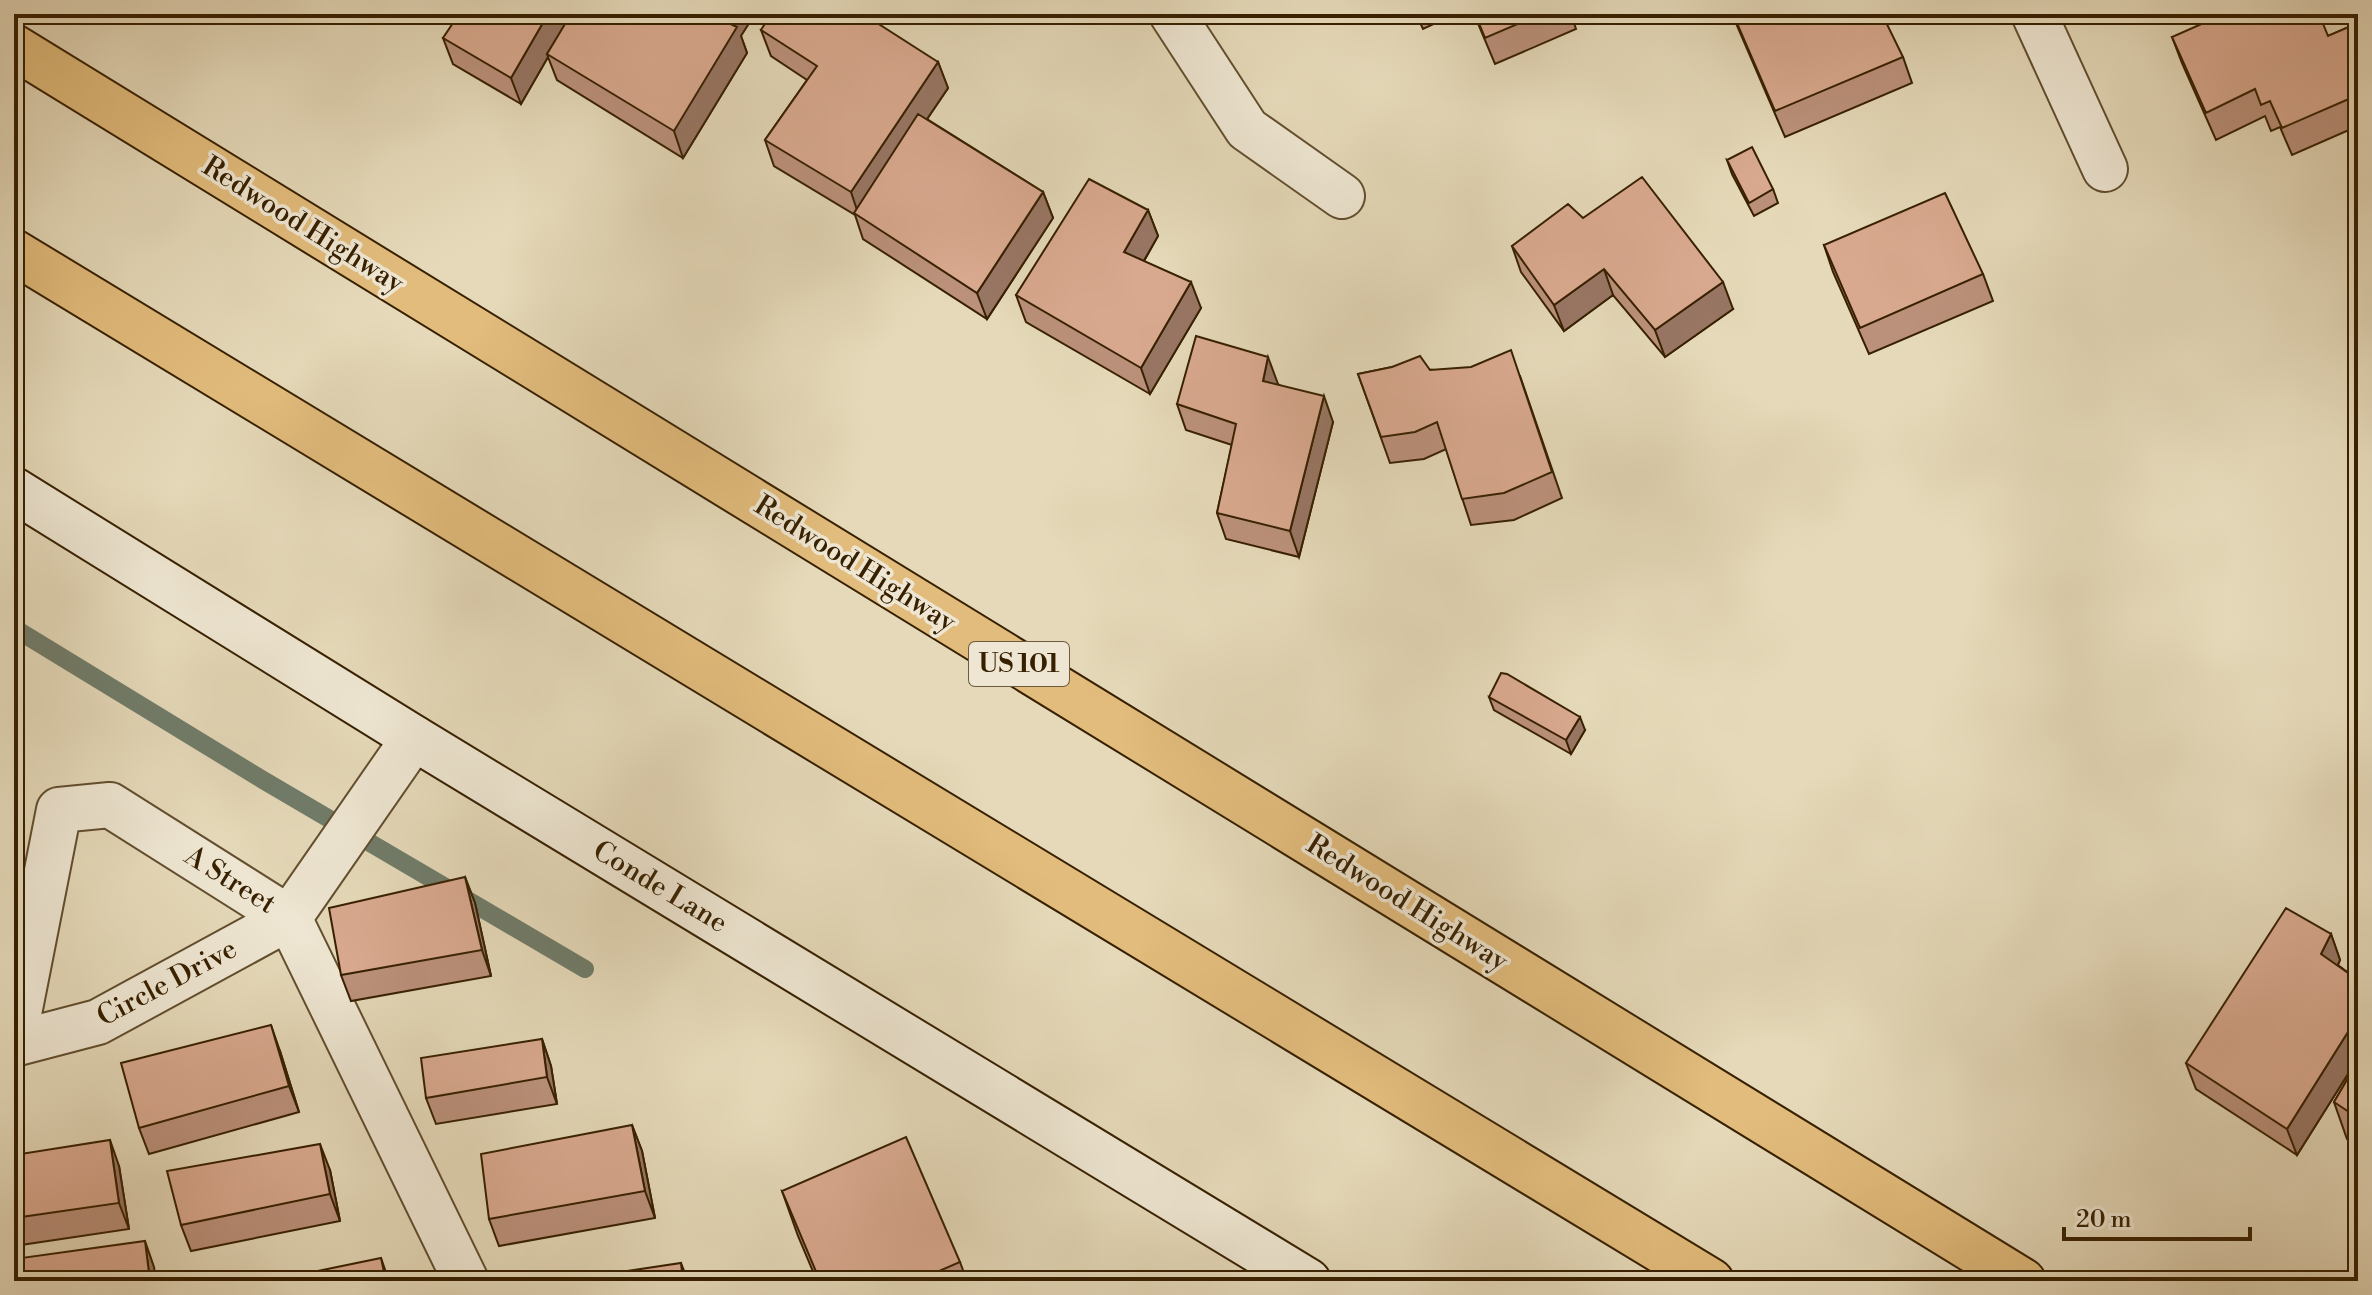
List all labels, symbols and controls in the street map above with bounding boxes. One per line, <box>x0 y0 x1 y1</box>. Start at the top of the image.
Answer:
street label: Redwood Highway <box>196 149 411 301</box>
street label: Redwood Highway <box>748 488 963 640</box>
road number: US 101 <box>969 642 1069 686</box>
street label: Redwood Highway <box>1300 827 1515 979</box>
street label: Conde Lane <box>586 833 734 941</box>
street label: A Street <box>177 838 282 922</box>
street label: Circle Drive <box>91 931 243 1035</box>
scale bar <box>2064 1191 2250 1241</box>
text: 20 m <box>2076 1205 2132 1235</box>

